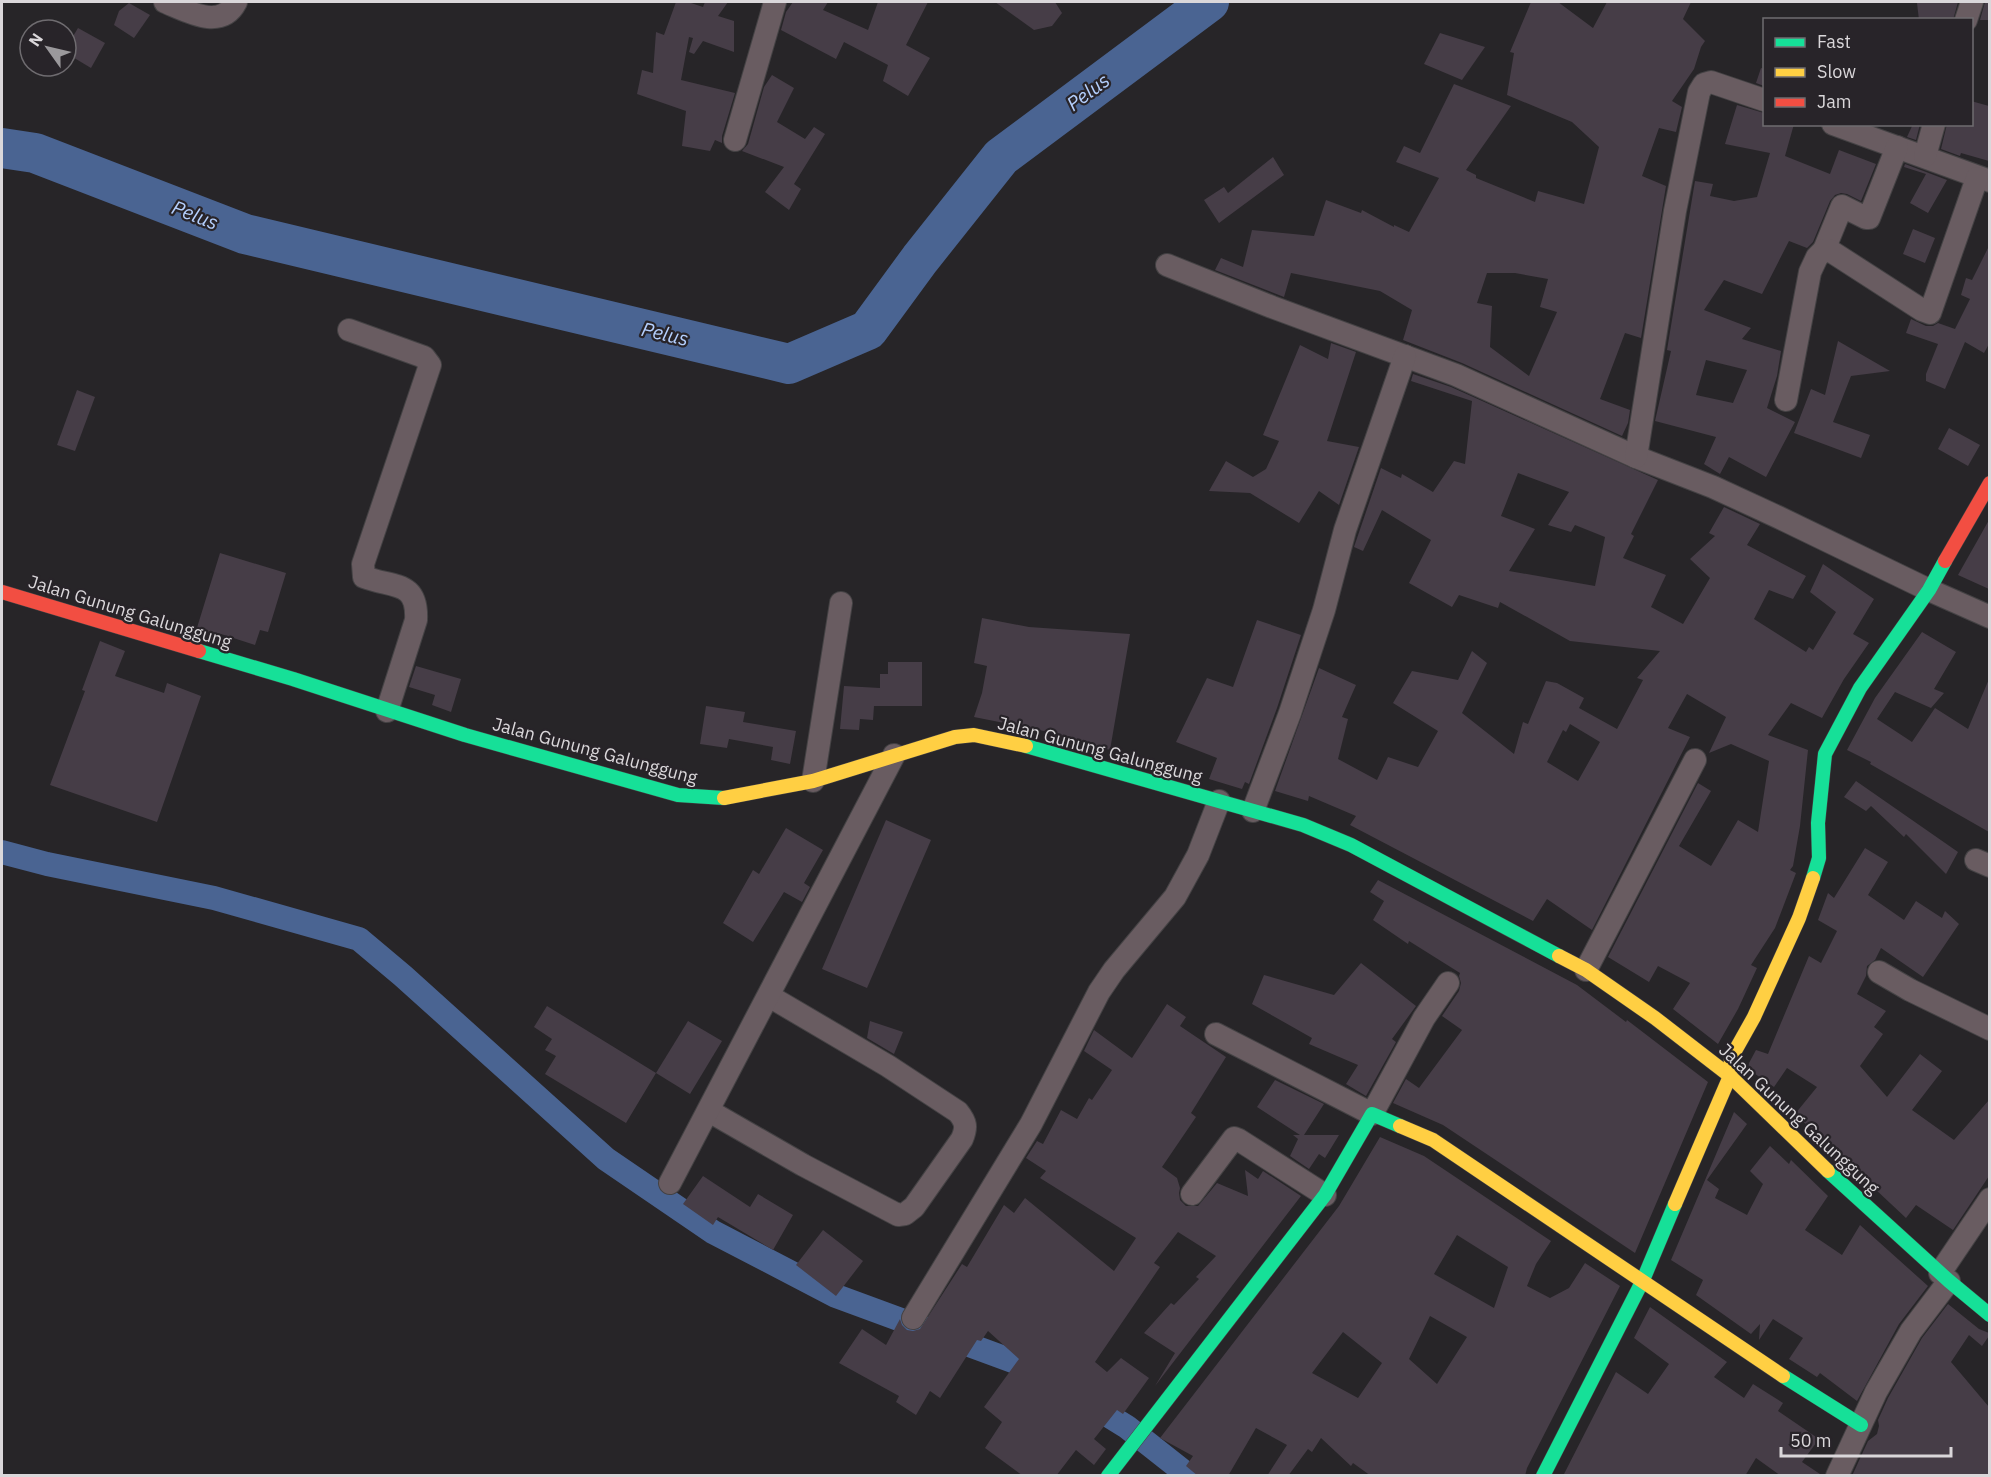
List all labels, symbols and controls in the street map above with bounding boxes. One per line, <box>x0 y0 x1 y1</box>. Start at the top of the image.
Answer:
north arrow <box>18 18 78 78</box>
legend <box>1763 18 1973 126</box>
text: N <box>24 29 47 50</box>
text: Fast <box>1817 30 1851 53</box>
text: Slow <box>1817 60 1856 83</box>
water label: Pelus <box>1061 66 1115 117</box>
text: Jam <box>1817 90 1852 113</box>
water label: Pelus <box>168 193 222 236</box>
water label: Pelus <box>639 315 691 352</box>
street label: Jalan Gunung Galunggung <box>26 570 235 654</box>
street label: Jalan Gunung Galunggung <box>995 711 1206 788</box>
street label: Jalan Gunung Galunggung <box>490 712 701 789</box>
street label: Jalan Gunung Galunggung <box>1714 1038 1885 1199</box>
scale bar <box>1781 1420 1950 1458</box>
text: 50 m <box>1790 1429 1832 1452</box>

